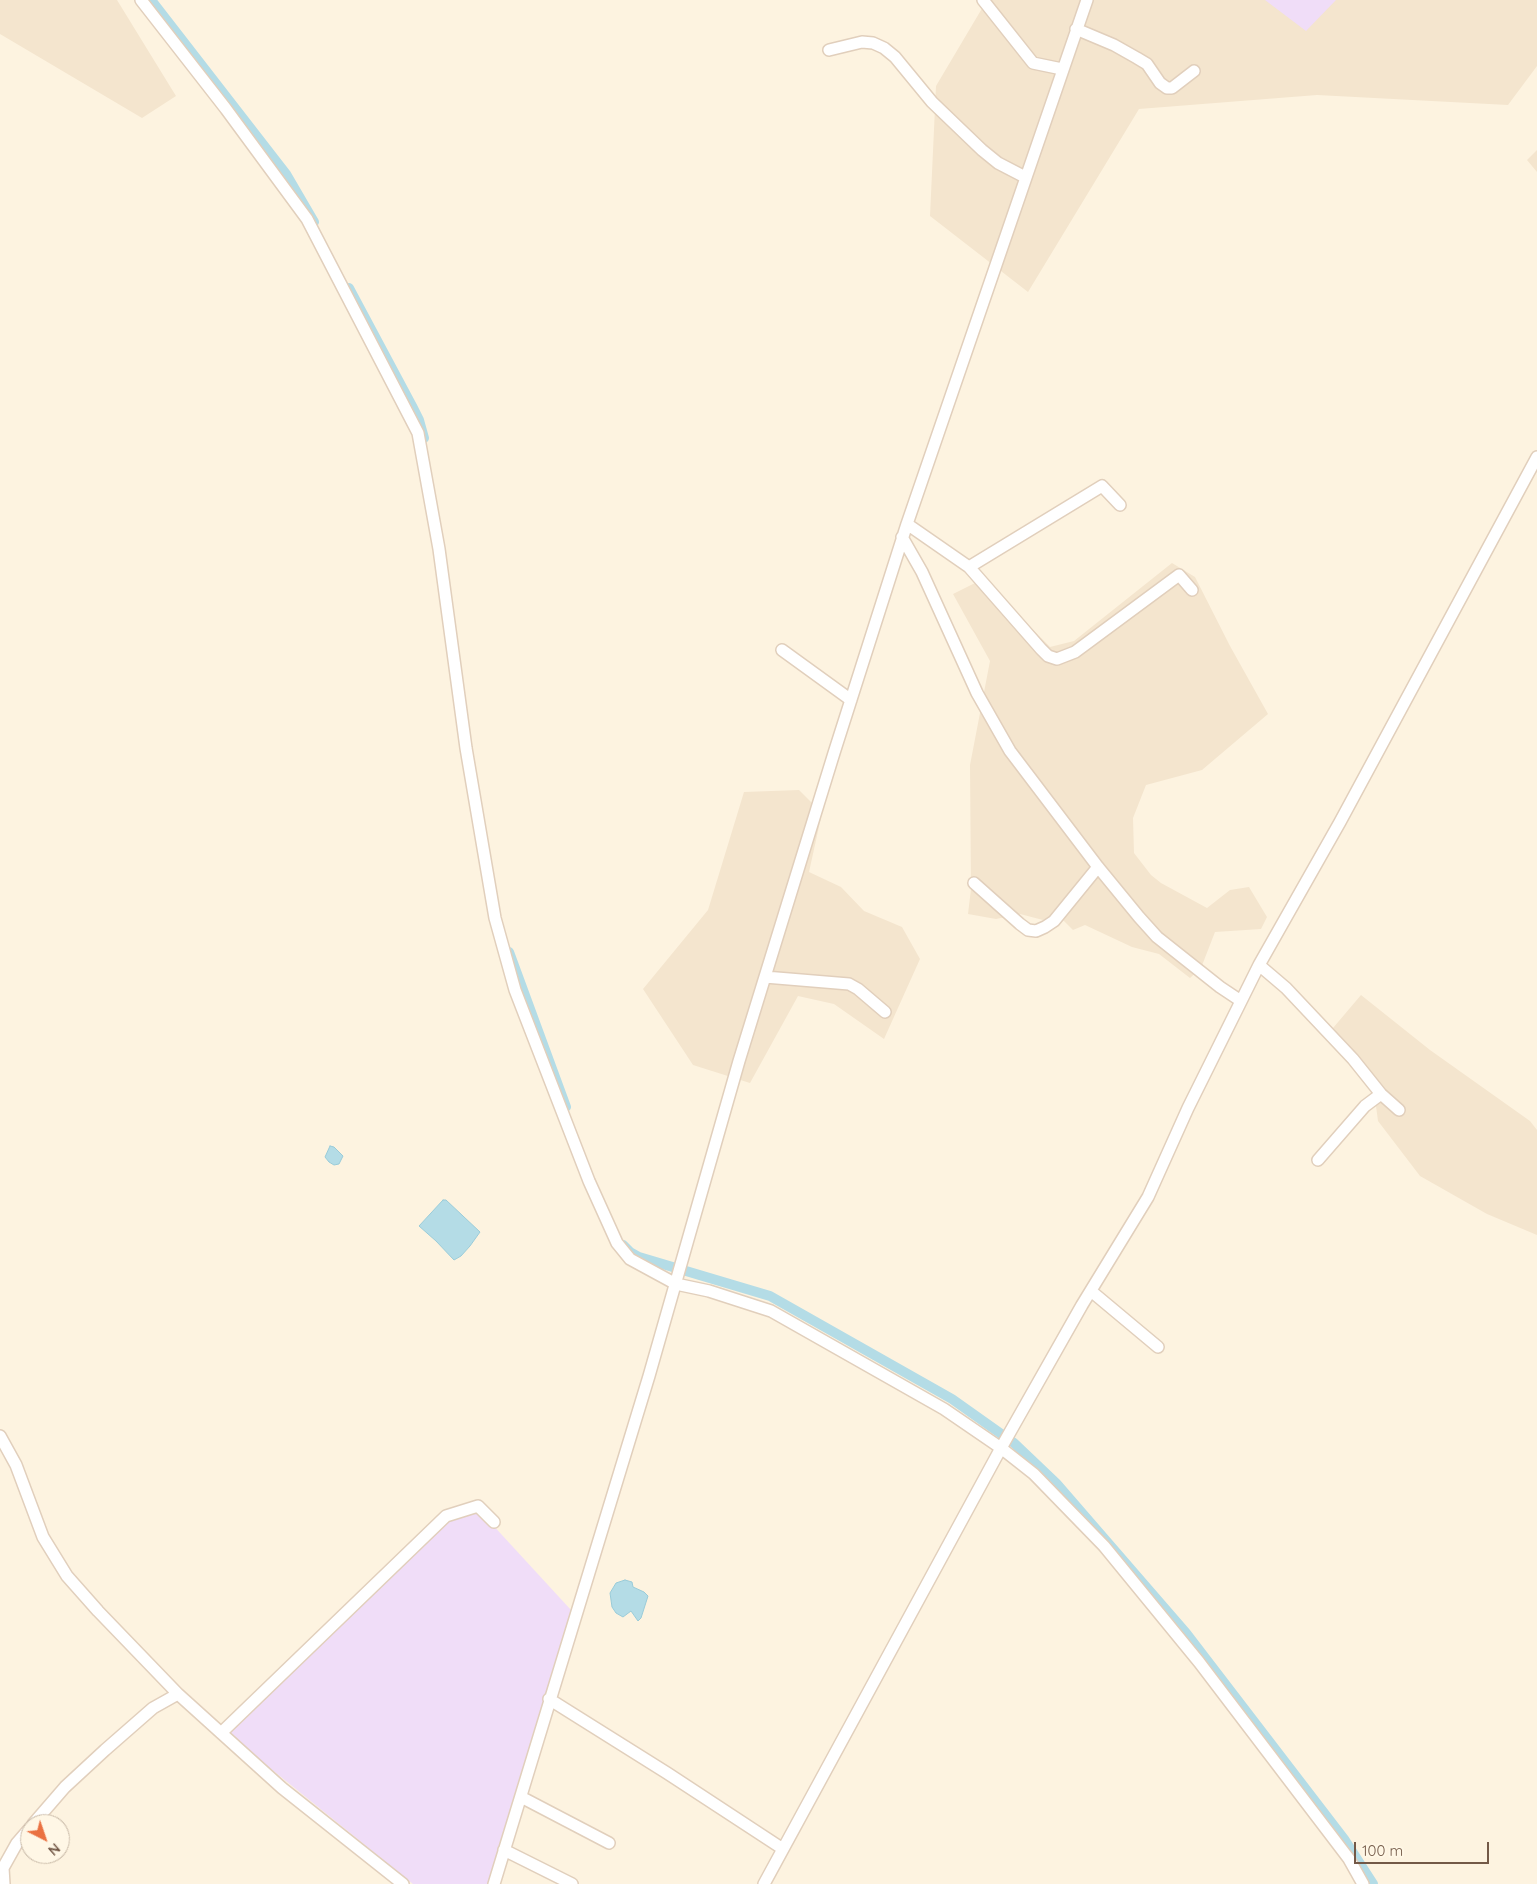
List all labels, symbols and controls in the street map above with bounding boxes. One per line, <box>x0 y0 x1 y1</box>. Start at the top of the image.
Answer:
north arrow <box>20 1814 70 1864</box>
scale bar <box>1357 1832 1492 1864</box>
text: N <box>44 1839 64 1860</box>
text: 100 m <box>1362 1841 1403 1860</box>

